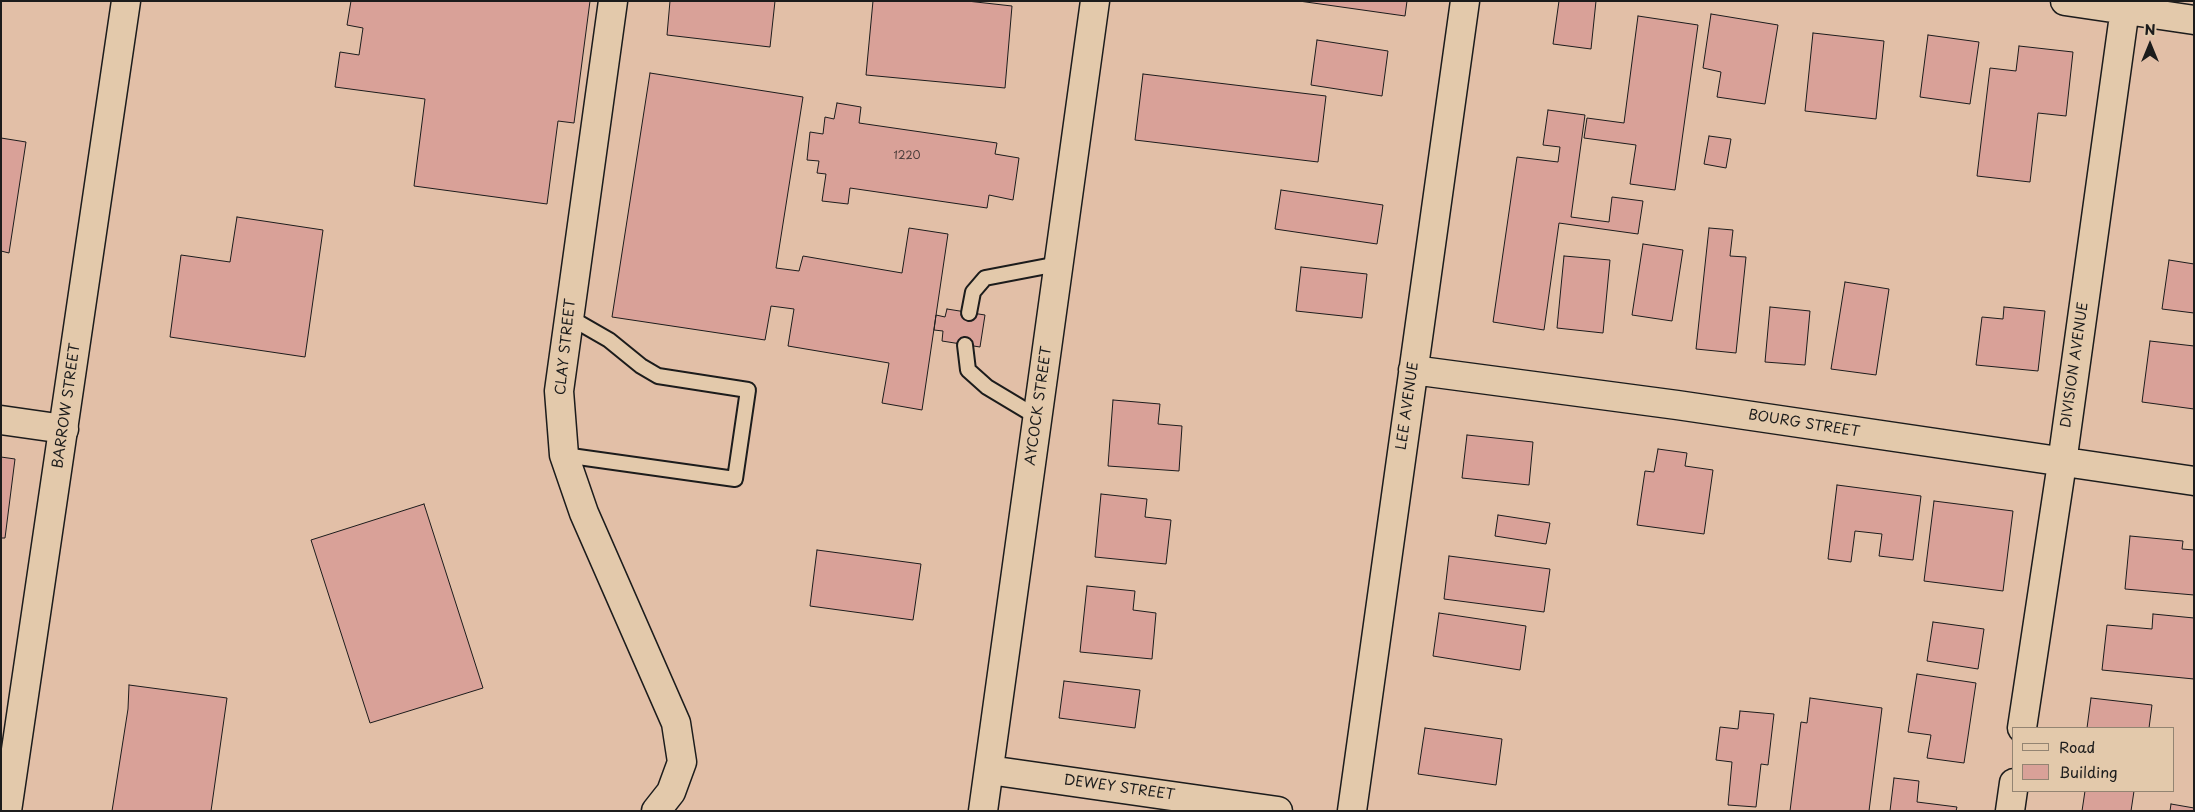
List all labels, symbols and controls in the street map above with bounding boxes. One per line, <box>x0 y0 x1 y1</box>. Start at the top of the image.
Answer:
text: N <box>2144 19 2156 40</box>
north arrow <box>2125 20 2175 70</box>
house number: 1220 <box>893 149 921 163</box>
street label: CLAY STREET <box>553 298 579 396</box>
street label: DIVISION AVENUE <box>2058 301 2092 429</box>
street label: BARROW STREET <box>50 342 84 470</box>
street label: AYCOCK STREET <box>1022 345 1056 467</box>
street label: LEE AVENUE <box>1393 361 1423 451</box>
street label: BOURG STREET <box>1747 407 1861 441</box>
legend <box>2012 727 2175 792</box>
text: Road <box>2059 735 2095 758</box>
text: Building <box>2059 760 2118 783</box>
street label: DEWEY STREET <box>1062 772 1176 804</box>

